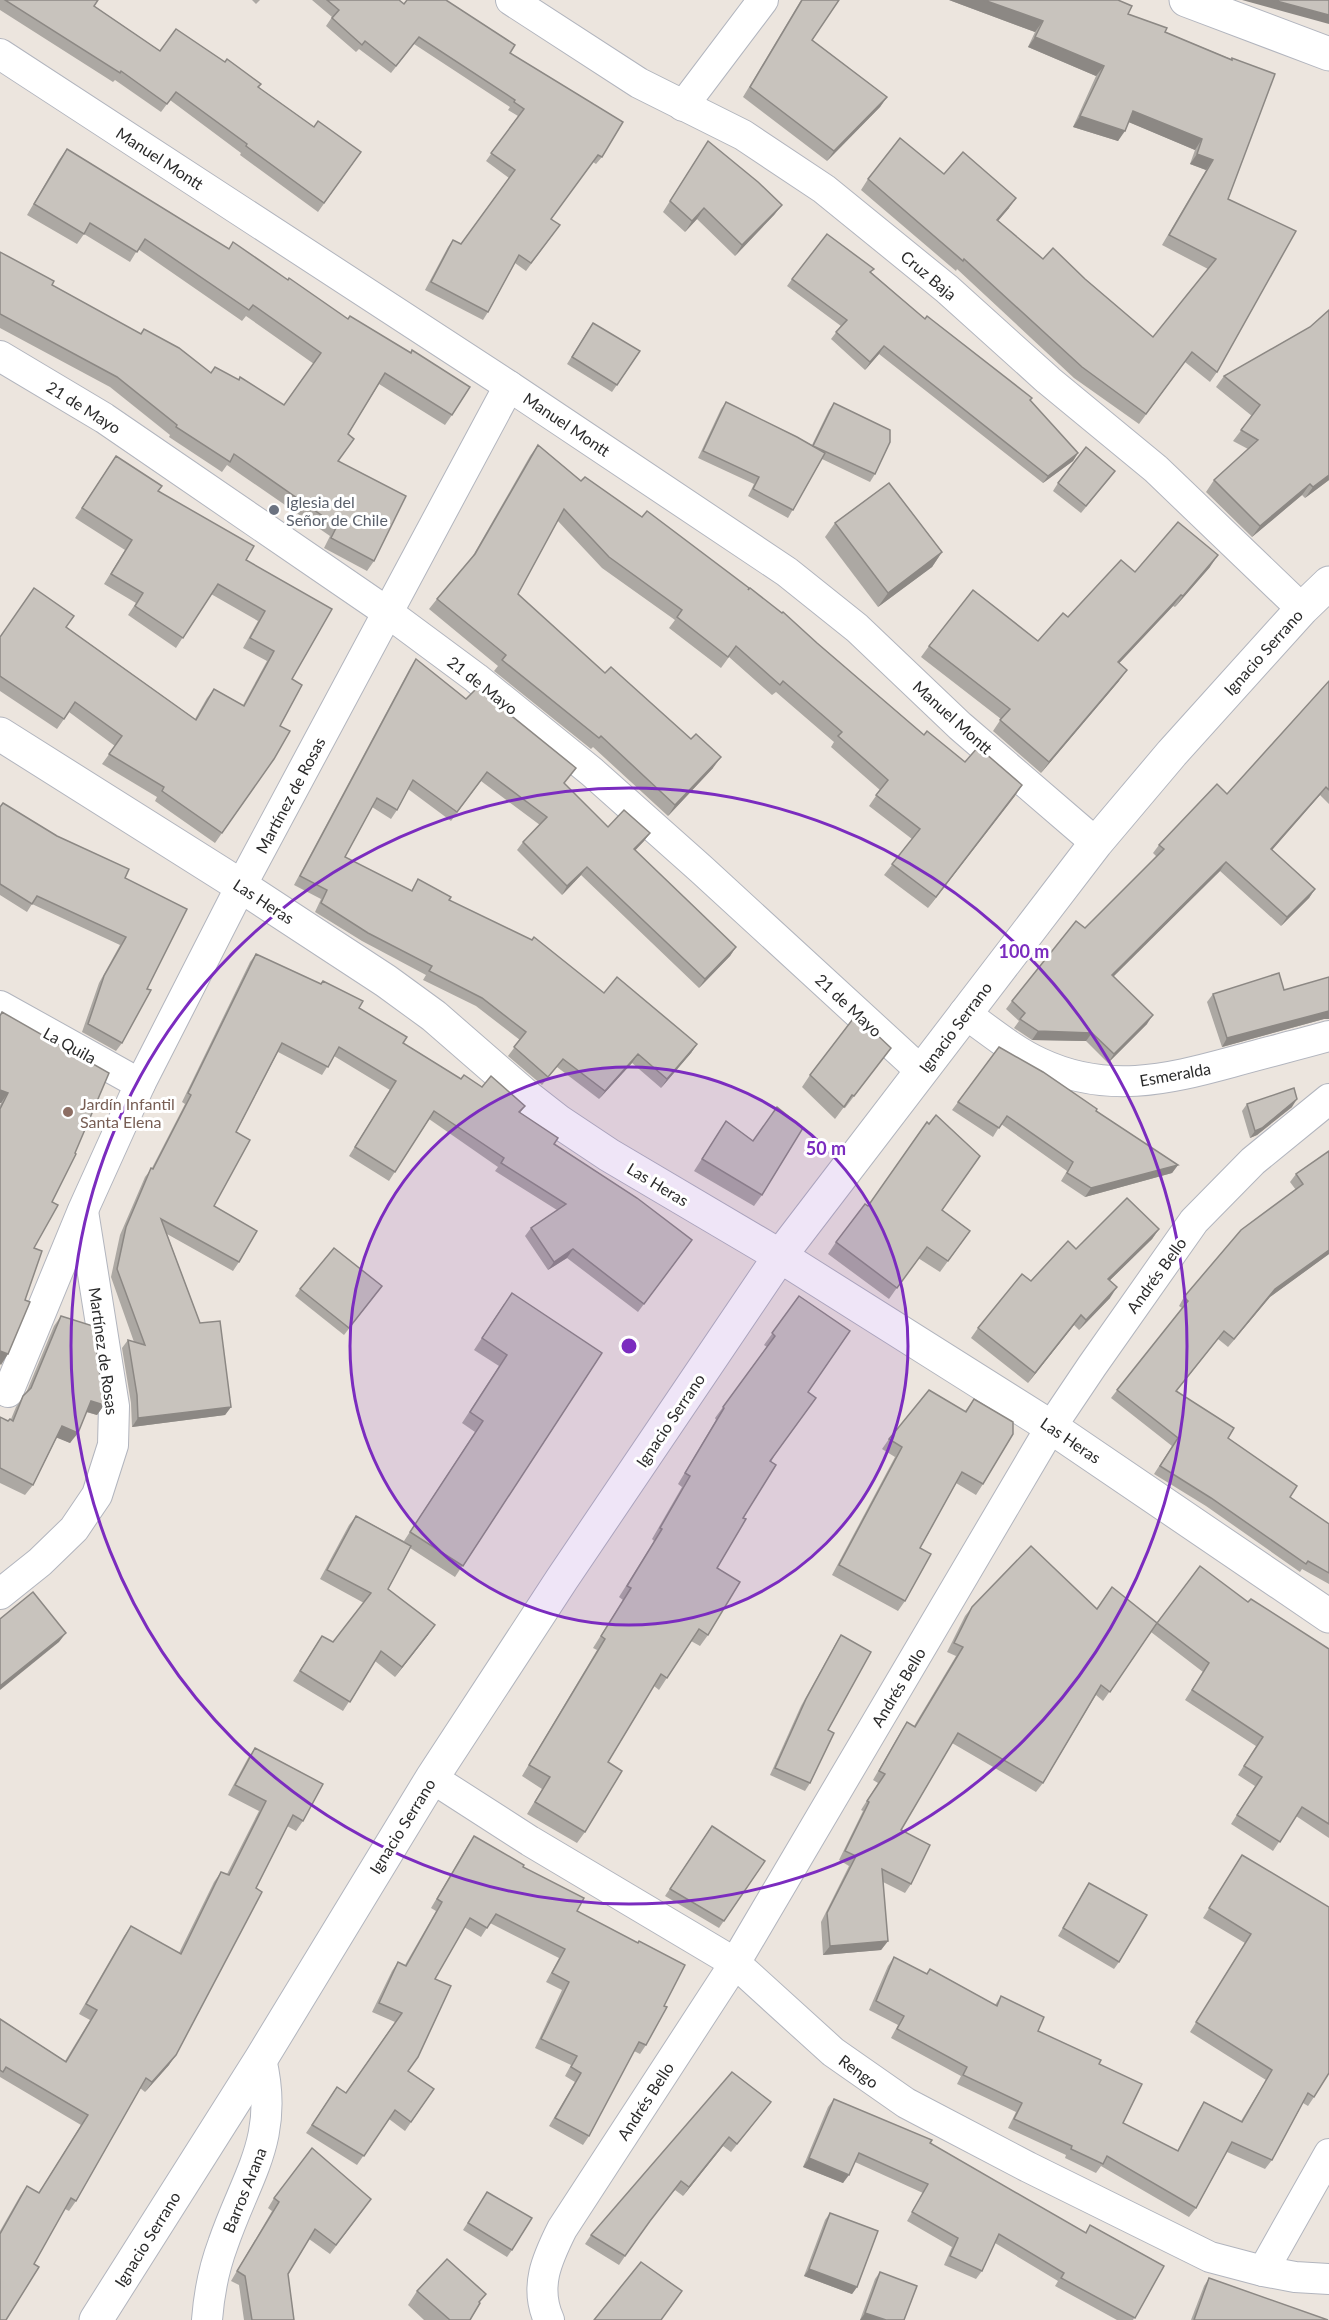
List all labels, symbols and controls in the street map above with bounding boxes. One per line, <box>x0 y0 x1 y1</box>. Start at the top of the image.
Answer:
street label: Manuel Montt <box>113 123 207 193</box>
street label: Cruz Baja <box>897 246 961 304</box>
street label: 21 de Mayo <box>44 377 124 437</box>
street label: Manuel Montt <box>520 388 614 460</box>
place label: Iglesia del Señor de Chile <box>286 492 388 529</box>
marker: Iglesia del Señor de Chile <box>267 503 281 517</box>
street label: Ignacio Serrano <box>1220 605 1306 699</box>
street label: 21 de Mayo <box>444 652 522 718</box>
street label: Manuel Montt <box>909 676 997 758</box>
street label: Martínez de Rosas <box>251 734 329 856</box>
street label: Las Heras <box>230 874 298 928</box>
text: 100 m <box>999 940 1049 962</box>
street label: 21 de Mayo <box>812 970 886 1040</box>
street label: Ignacio Serrano <box>915 978 995 1076</box>
street label: La Quila <box>40 1023 100 1067</box>
street label: Esmeralda <box>1138 1058 1212 1090</box>
place label: Jardín Infantil Santa Elena <box>80 1094 175 1131</box>
marker: Jardín Infantil Santa Elena <box>61 1105 75 1119</box>
text: 50 m <box>806 1137 846 1159</box>
street label: Las Heras <box>624 1158 692 1210</box>
street label: Andrés Bello <box>1122 1233 1190 1317</box>
street label: Martínez de Rosas <box>86 1286 122 1416</box>
centre of rings <box>619 1336 639 1356</box>
street label: Ignacio Serrano <box>632 1370 708 1470</box>
street label: Las Heras <box>1037 1413 1105 1467</box>
street label: Andrés Bello <box>867 1644 929 1730</box>
street label: Ignacio Serrano <box>365 1775 439 1877</box>
street label: Rengo <box>836 2050 882 2092</box>
street label: Andrés Bello <box>613 2059 677 2143</box>
street label: Barros Arana <box>218 2145 270 2235</box>
street label: Ignacio Serrano <box>110 2188 184 2290</box>

